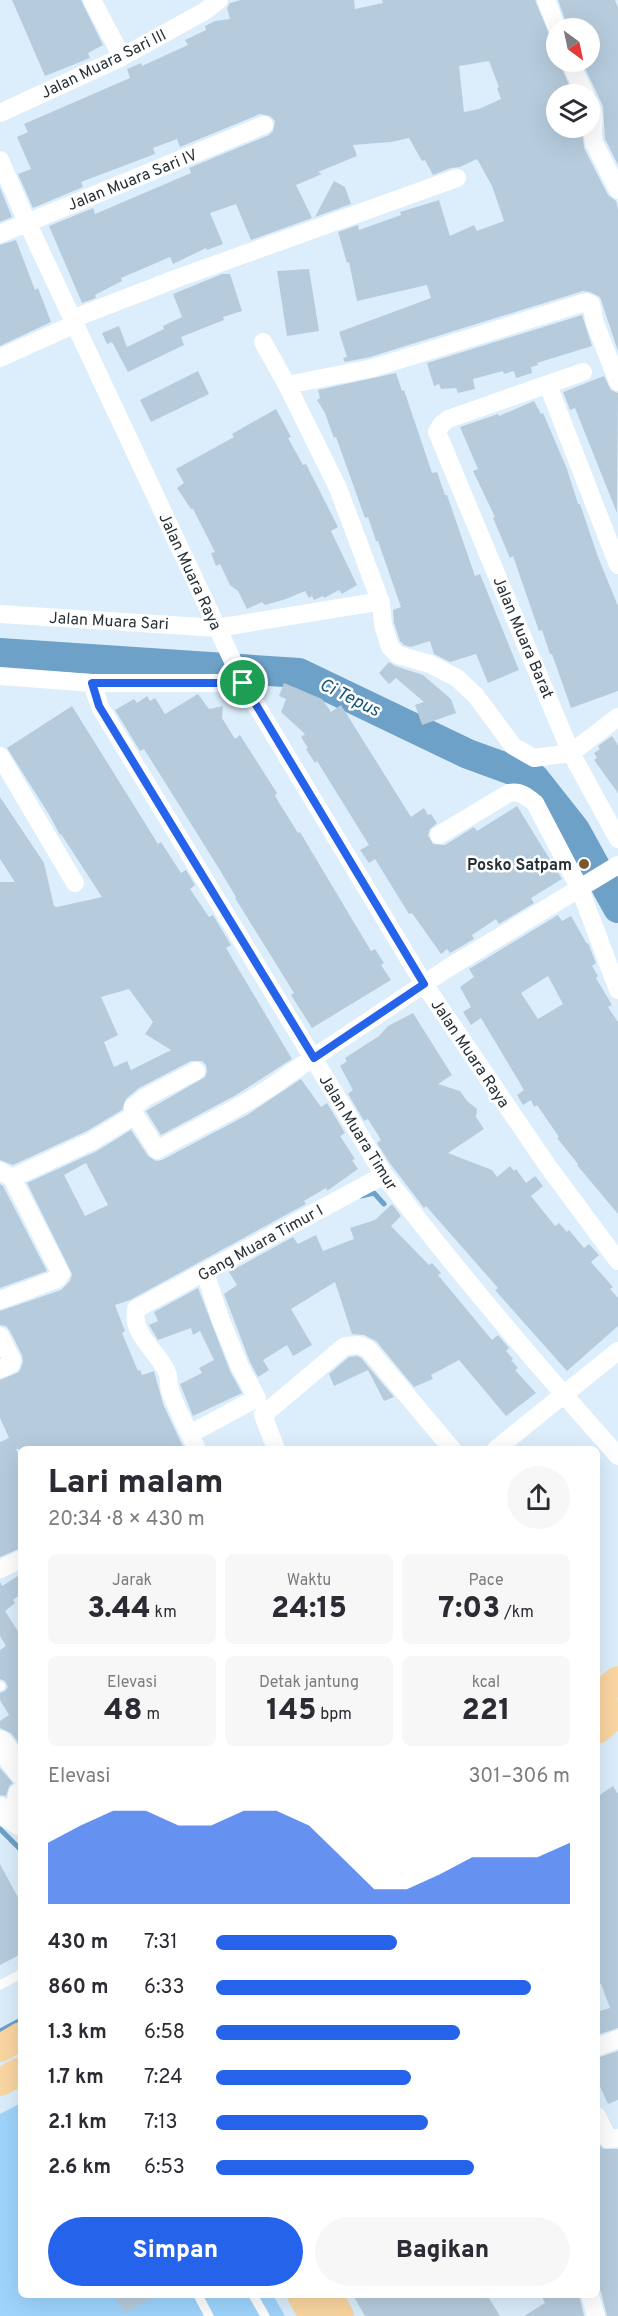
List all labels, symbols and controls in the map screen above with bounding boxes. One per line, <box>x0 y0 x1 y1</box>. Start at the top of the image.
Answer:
north arrow <box>546 18 600 72</box>
map controls <box>546 18 600 138</box>
street label: Jalan Muara Sari III <box>38 26 170 104</box>
button: layers <box>546 84 600 138</box>
street label: Jalan Muara Sari IV <box>65 146 201 216</box>
street label: Jalan Muara Raya <box>153 510 225 634</box>
street label: Jalan Muara Barat <box>487 574 557 702</box>
street label: Jalan Muara Sari <box>49 609 169 635</box>
pin <box>217 657 268 708</box>
icon: arrive <box>226 666 259 699</box>
water label: Ci Tepus <box>315 674 384 723</box>
place label: Posko Satpam <box>467 856 572 876</box>
marker: Posko Satpam <box>577 857 591 871</box>
street label: Jalan Muara Raya <box>426 996 513 1112</box>
street label: Jalan Muara Timur <box>314 1071 401 1195</box>
street label: Gang Muara Timur I <box>195 1201 327 1287</box>
text: Lari malam <box>48 1463 223 1505</box>
button: share <box>507 1466 570 1529</box>
text: 20:34 · 8 × 430 m <box>48 1507 205 1533</box>
text: Jarak <box>112 1571 152 1591</box>
text: Waktu <box>287 1571 331 1591</box>
text: Pace <box>468 1571 504 1591</box>
text: 3.44 <box>87 1591 151 1628</box>
text: 24:15 <box>271 1591 347 1628</box>
text: 7:03 <box>438 1591 500 1628</box>
text: km <box>151 1603 177 1623</box>
text: /km <box>500 1603 534 1623</box>
text: Elevasi <box>107 1673 157 1693</box>
text: Detak jantung <box>259 1673 359 1693</box>
text: kcal <box>472 1673 500 1693</box>
text: 48 <box>104 1693 143 1730</box>
text: 145 <box>266 1693 317 1730</box>
text: 221 <box>462 1693 510 1730</box>
text: m <box>143 1705 160 1725</box>
text: bpm <box>317 1705 352 1725</box>
text: Elevasi <box>48 1764 110 1790</box>
text: 301–306 m <box>469 1764 570 1790</box>
text: 430 m <box>48 1930 108 1956</box>
text: 7:31 <box>144 1930 178 1956</box>
text: 860 m <box>48 1975 109 2001</box>
text: 6:33 <box>144 1975 185 2001</box>
text: 1.3 km <box>48 2020 107 2046</box>
text: 6:58 <box>144 2020 185 2046</box>
text: 1.7 km <box>48 2065 104 2091</box>
text: 7:24 <box>144 2065 183 2091</box>
text: 2.1 km <box>48 2110 107 2136</box>
text: 7:13 <box>144 2110 178 2136</box>
text: 2.6 km <box>48 2155 111 2181</box>
text: 6:53 <box>144 2155 185 2181</box>
button: Simpan <box>48 2217 303 2286</box>
button: Bagikan <box>315 2217 570 2286</box>

